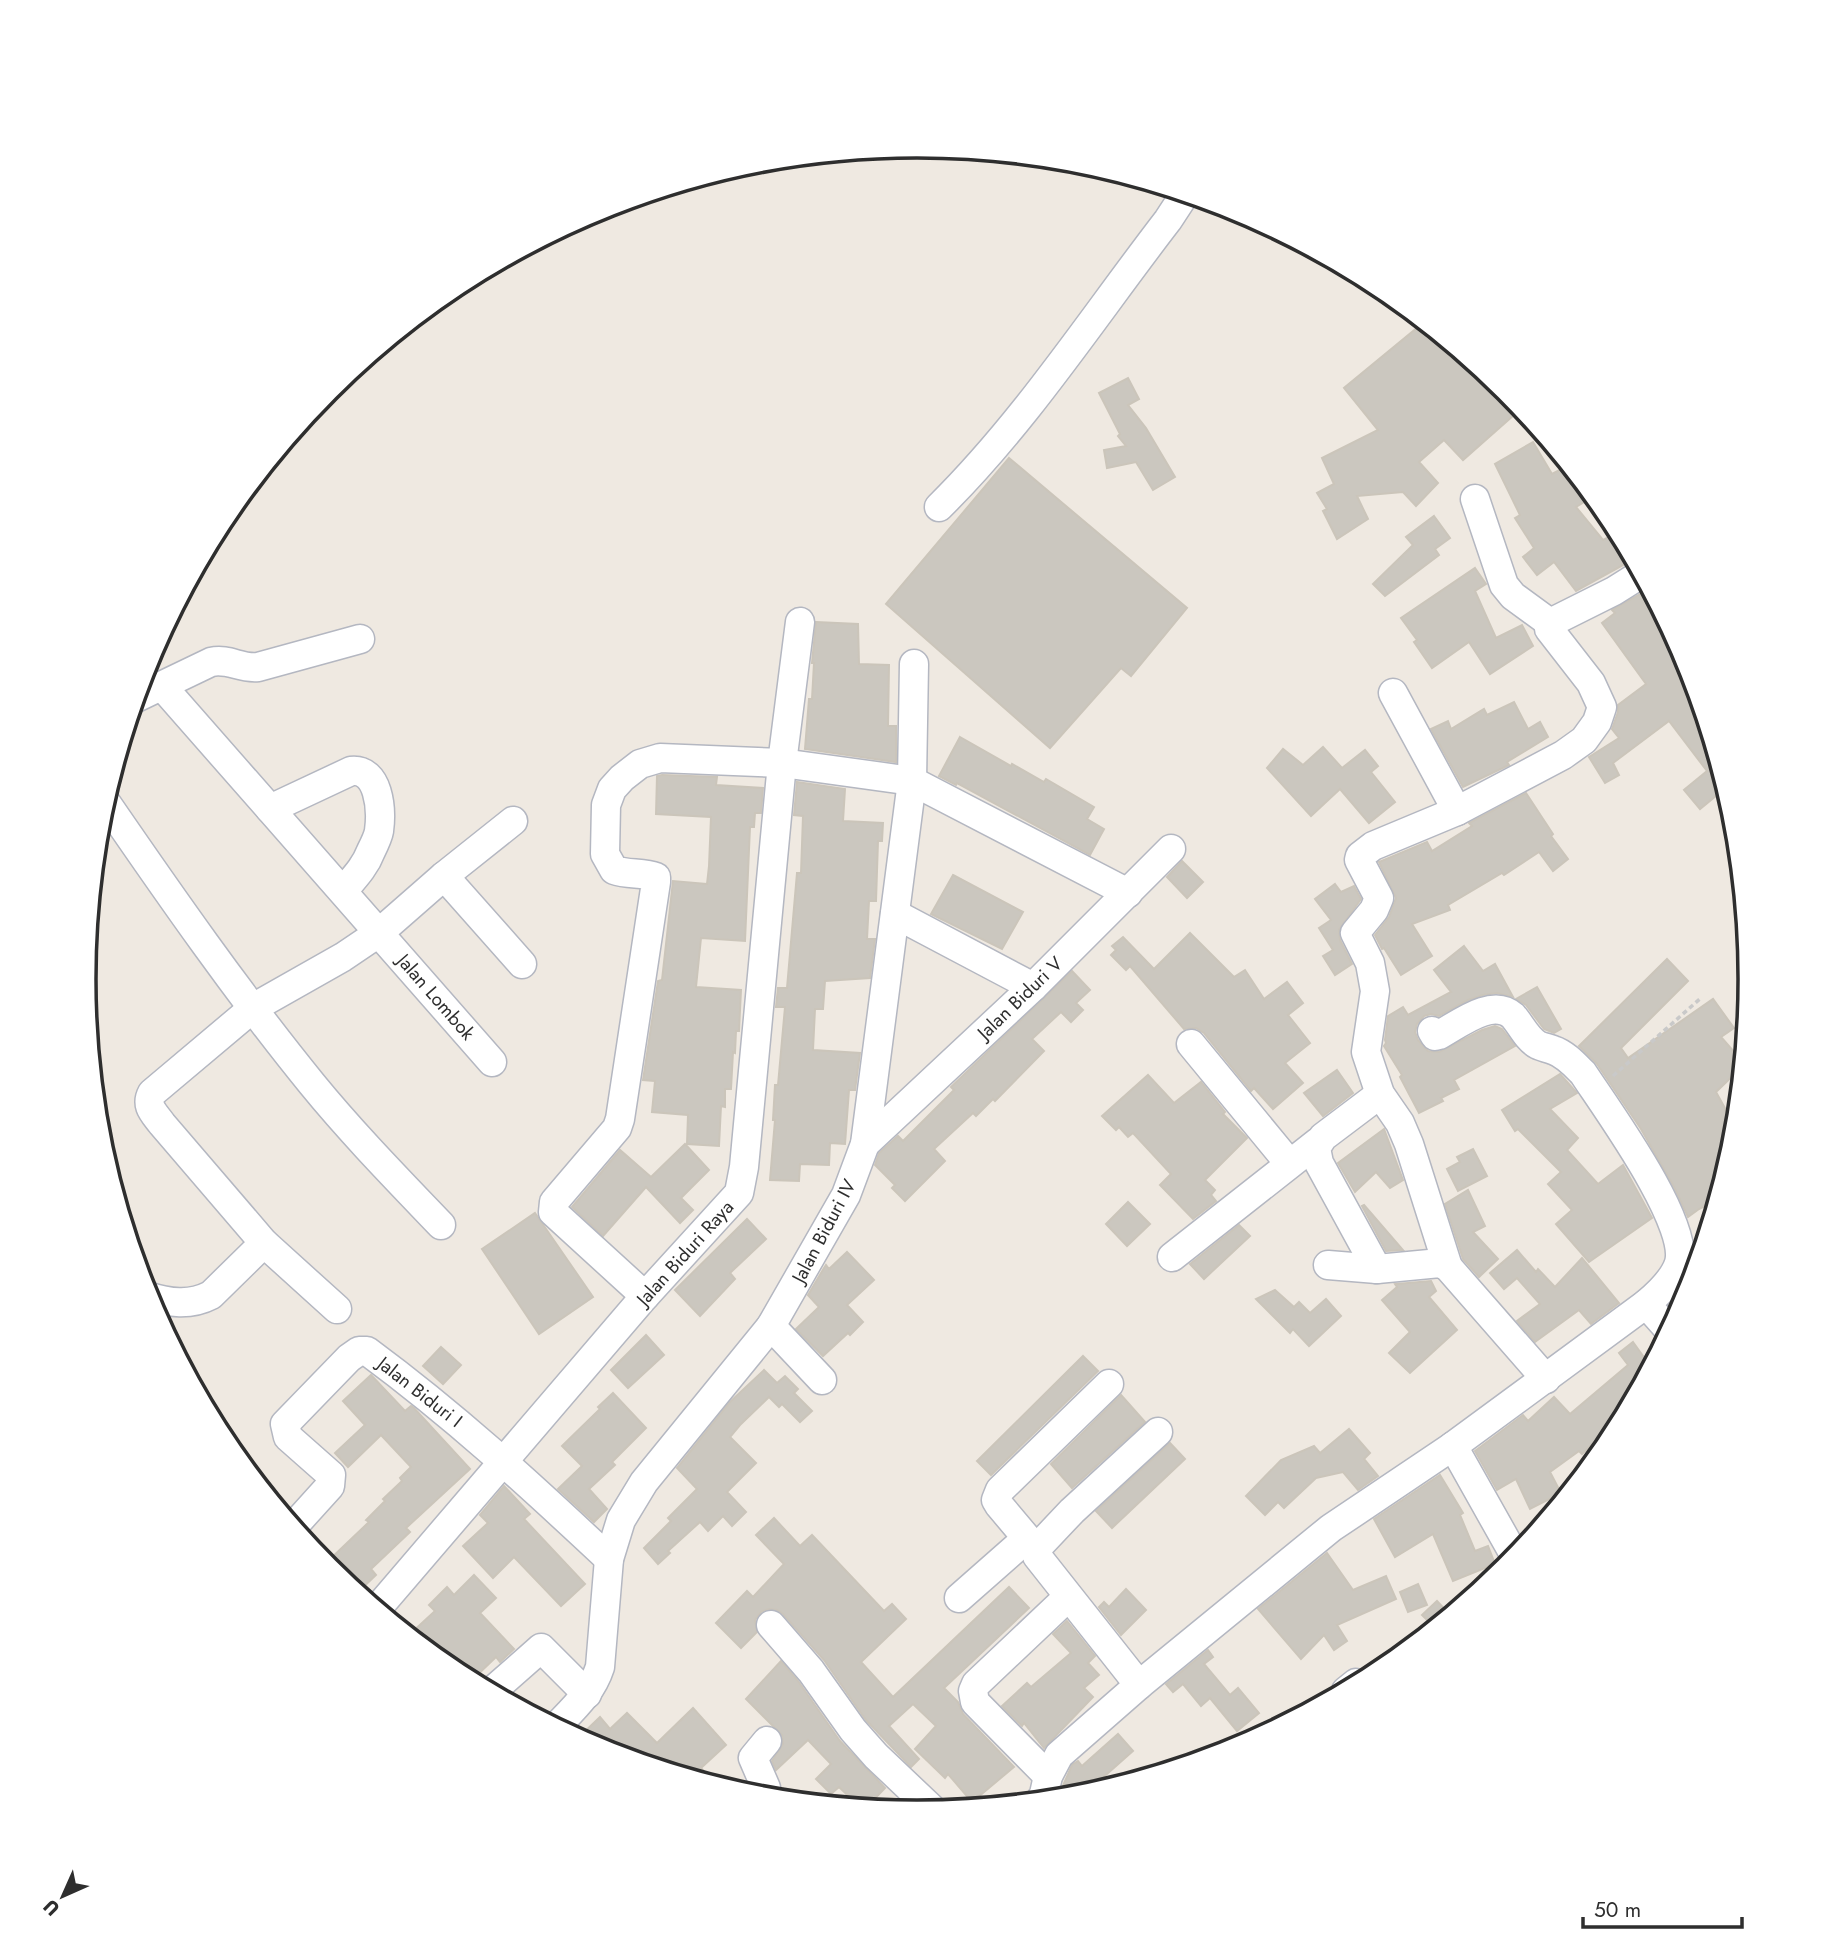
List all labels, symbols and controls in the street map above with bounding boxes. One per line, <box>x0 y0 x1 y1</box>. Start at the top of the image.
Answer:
street label: Jalan Lombok <box>389 946 481 1046</box>
street label: Jalan Biduri V <box>969 950 1069 1048</box>
street label: Jalan Biduri IV <box>784 1174 863 1290</box>
street label: Jalan Biduri Raya <box>628 1194 740 1314</box>
street label: Jalan Biduri I <box>370 1348 468 1434</box>
north arrow <box>28 1861 98 1931</box>
scale bar <box>1583 1885 1742 1929</box>
text: U <box>37 1893 66 1922</box>
text: 50 m <box>1594 1895 1641 1925</box>

